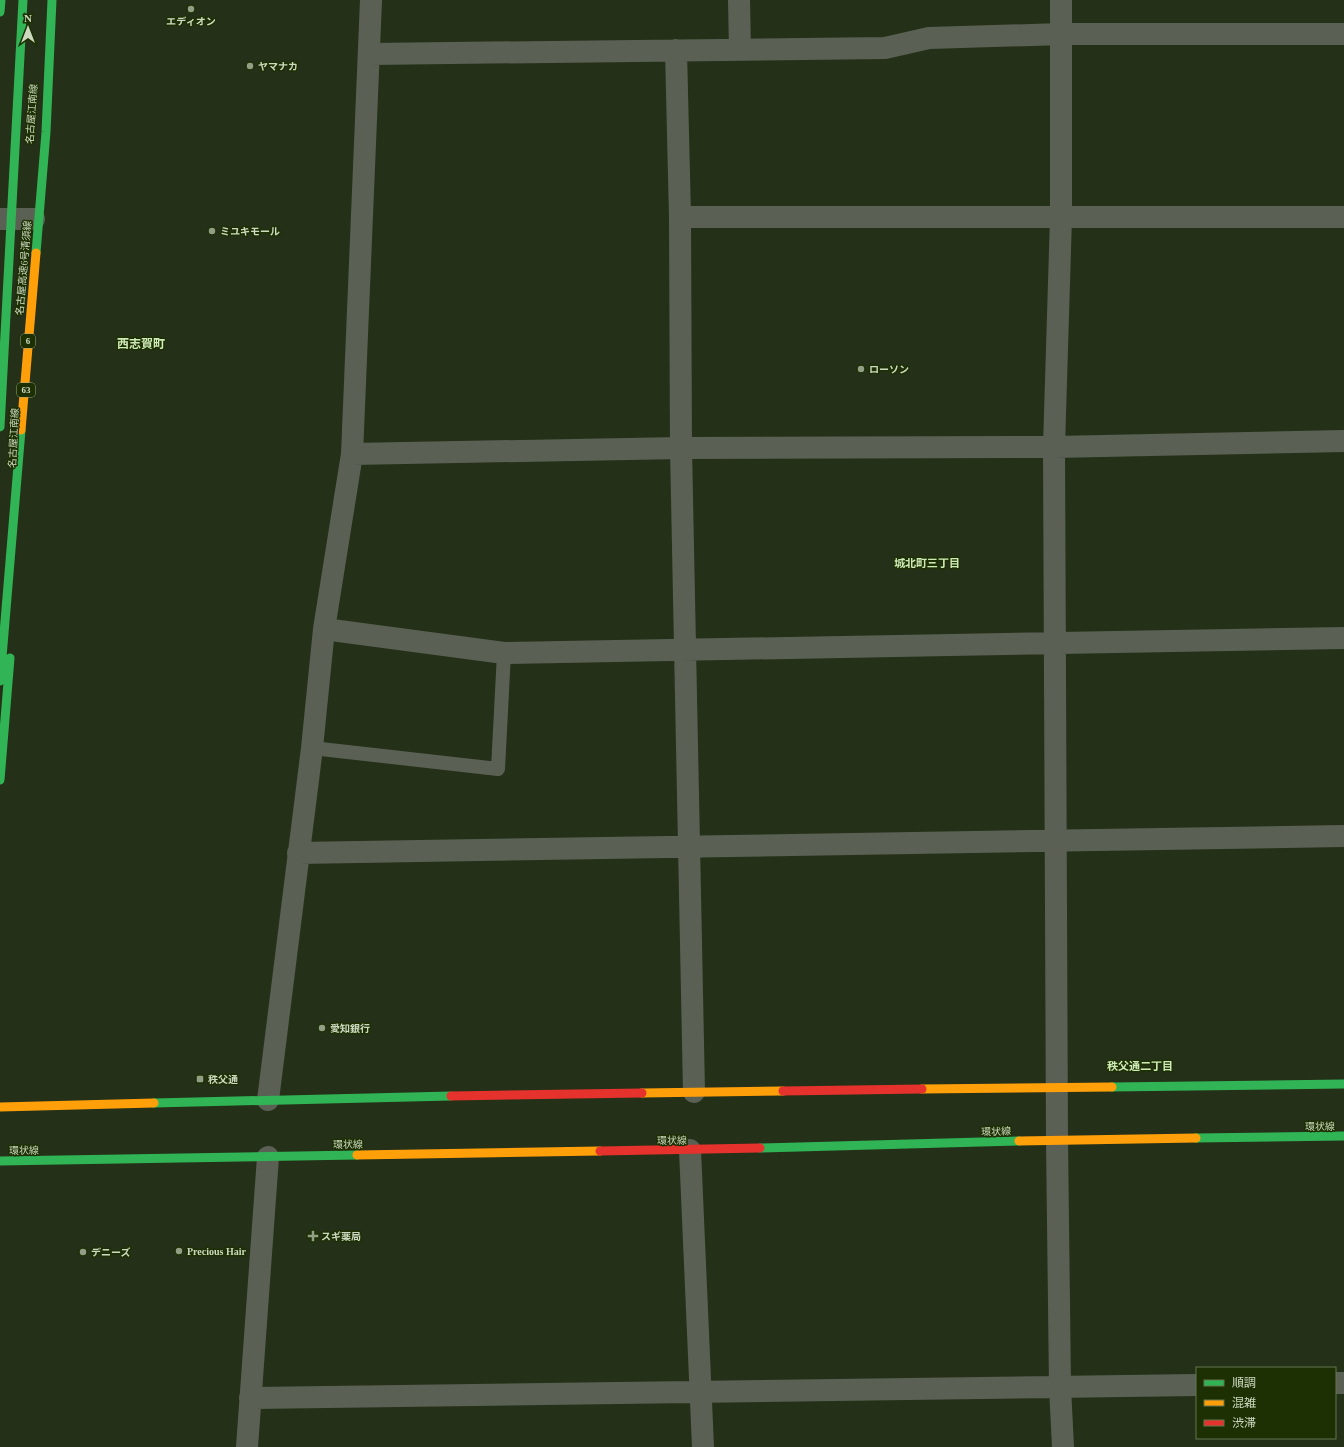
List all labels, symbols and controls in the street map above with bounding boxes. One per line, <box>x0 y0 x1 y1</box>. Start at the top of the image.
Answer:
marker: エディオン <box>186 4 196 14</box>
north arrow <box>8 8 48 48</box>
text: N <box>24 12 32 24</box>
place label: エディオン <box>166 16 216 27</box>
marker: ヤマナカ <box>245 61 255 71</box>
place label: ヤマナカ <box>258 61 298 72</box>
street label: 名古屋江南線 <box>24 84 39 144</box>
street label: 名古屋高速6号清須線 <box>14 220 33 316</box>
marker: ミユキモール <box>207 226 217 236</box>
place label: ミユキモール <box>220 226 280 237</box>
road number: 6 <box>21 334 35 348</box>
district label: 西志賀町 <box>117 337 165 351</box>
marker: ローソン <box>856 364 866 374</box>
place label: ローソン <box>869 364 909 375</box>
road number: 63 <box>17 383 35 397</box>
street label: 名古屋江南線 <box>6 408 21 468</box>
district label: 城北町三丁目 <box>894 557 960 569</box>
marker: 愛知銀行 <box>317 1023 327 1033</box>
place label: 愛知銀行 <box>330 1023 370 1034</box>
district label: 秩父通二丁目 <box>1107 1060 1173 1072</box>
marker: 秩父通 <box>195 1074 205 1084</box>
place label: 秩父通 <box>208 1074 238 1085</box>
street label: 環状線 <box>1305 1121 1335 1132</box>
street label: 環状線 <box>981 1125 1011 1138</box>
street label: 環状線 <box>657 1135 687 1146</box>
street label: 環状線 <box>333 1139 363 1150</box>
street label: 環状線 <box>9 1145 39 1156</box>
marker: スギ薬局 <box>308 1231 318 1241</box>
place label: スギ薬局 <box>321 1231 361 1242</box>
marker: Precious Hair <box>174 1246 184 1256</box>
place label: Precious Hair <box>187 1246 247 1257</box>
marker: デニーズ <box>78 1247 88 1257</box>
place label: デニーズ <box>91 1247 131 1258</box>
legend <box>1196 1367 1336 1439</box>
text: 順調 <box>1232 1376 1256 1390</box>
text: 混雑 <box>1232 1396 1256 1410</box>
text: 渋滞 <box>1232 1416 1256 1430</box>

